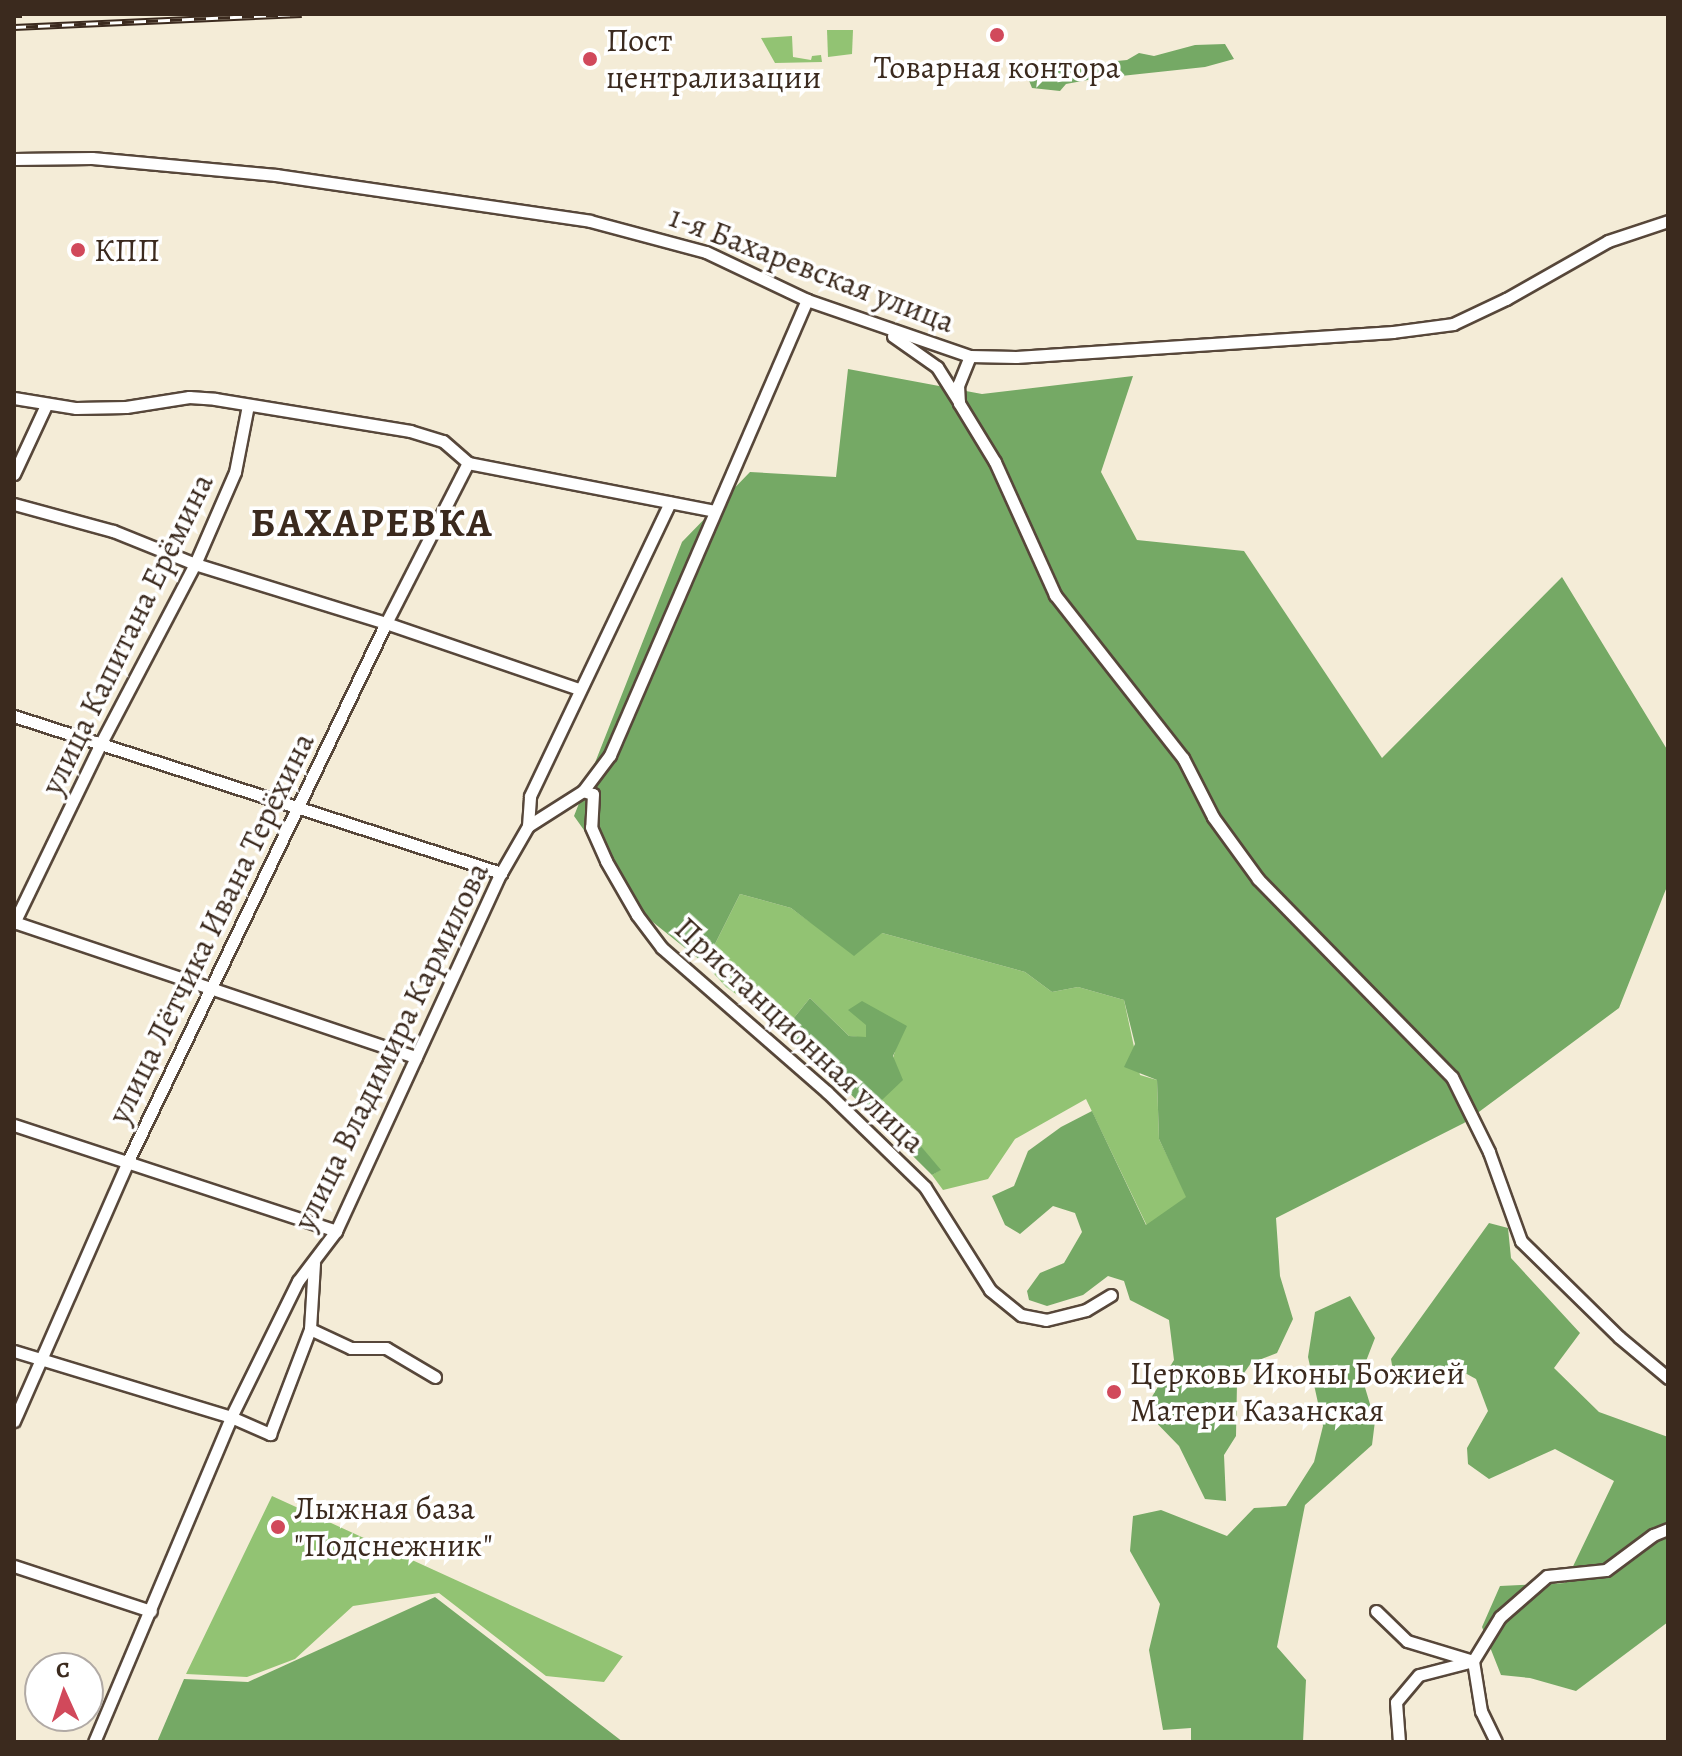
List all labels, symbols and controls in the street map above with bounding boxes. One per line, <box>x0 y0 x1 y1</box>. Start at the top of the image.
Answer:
place label: Пост централизации <box>606 22 821 97</box>
marker: Товарная контора <box>988 26 1006 44</box>
place label: Товарная контора <box>874 48 1120 86</box>
marker: Пост централизации <box>581 50 599 68</box>
street label: 1-я Бахаревская улица <box>664 197 960 341</box>
place label: КПП <box>94 231 160 269</box>
marker: КПП <box>69 241 87 259</box>
street label: улица Капитана Ерёмина <box>33 467 221 801</box>
district label: БАХАРЕВКА <box>251 499 493 547</box>
street label: улица Лётчика Ивана Терёхина <box>99 726 323 1130</box>
street label: улица Владимира Кармилова <box>285 856 497 1236</box>
street label: Пристанционная улица <box>667 909 933 1161</box>
place label: Церковь Иконы Божией Матери Казанская <box>1130 1355 1465 1430</box>
marker: Церковь Иконы Божией Матери Казанская <box>1105 1383 1123 1401</box>
place label: Лыжная база "Подснежник" <box>294 1490 493 1565</box>
marker: Лыжная база "Подснежник" <box>269 1518 287 1536</box>
north arrow <box>24 1652 104 1732</box>
text: С <box>55 1655 70 1685</box>

